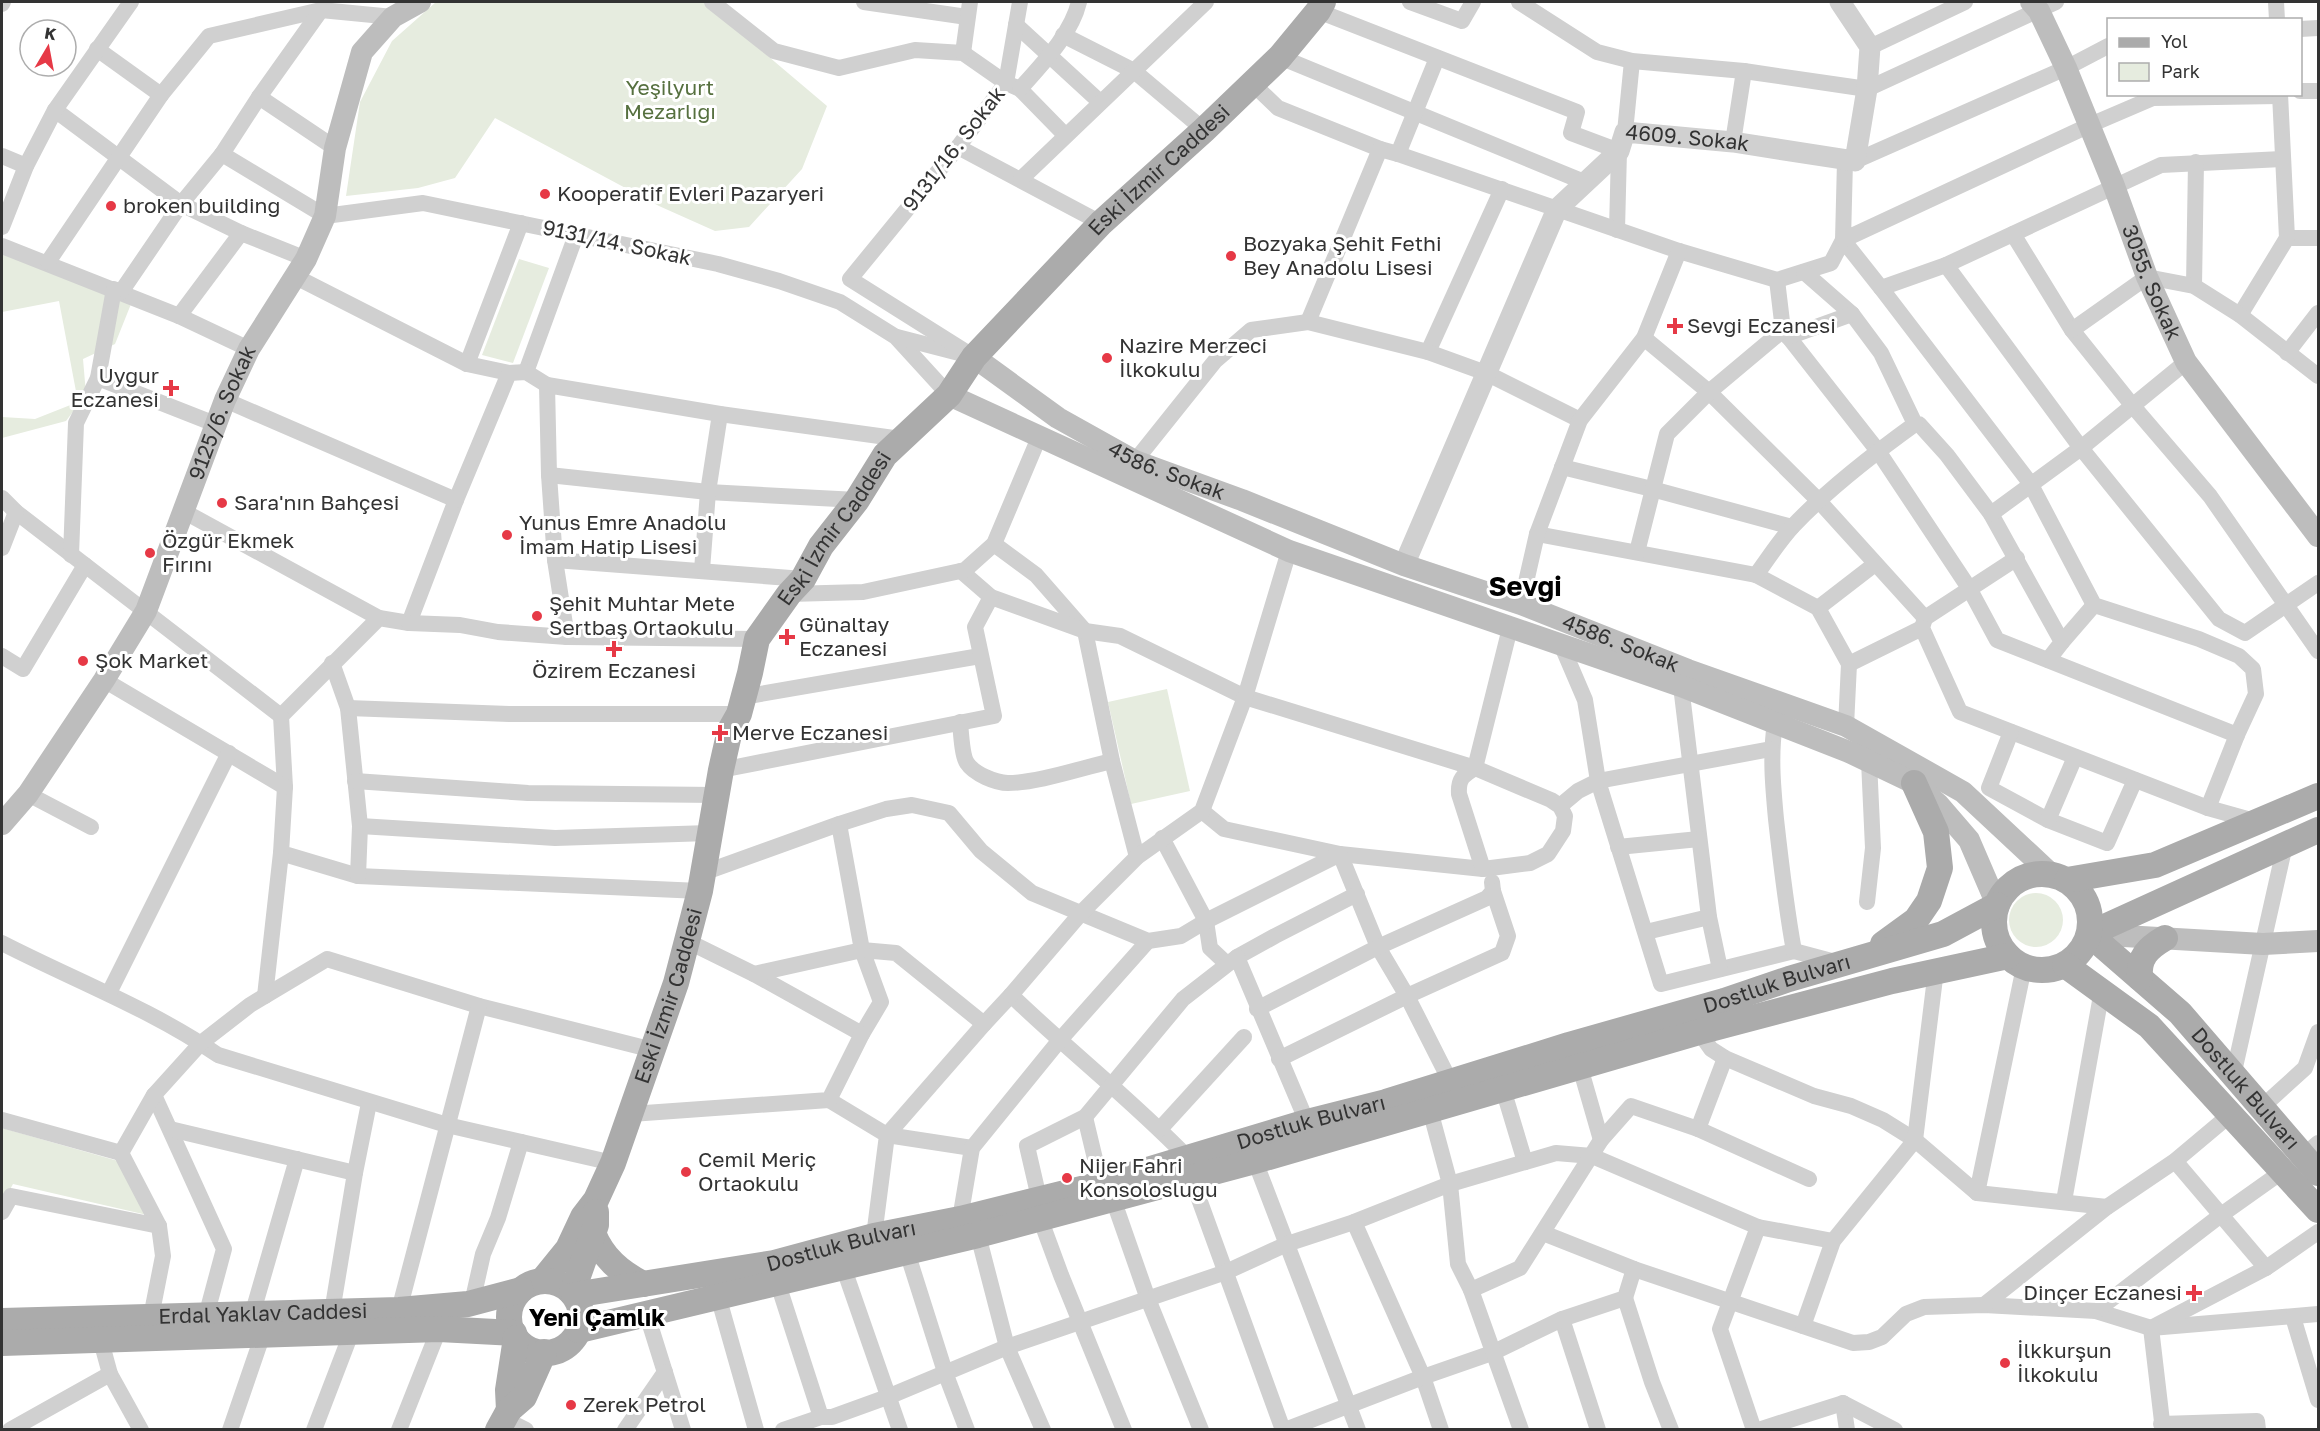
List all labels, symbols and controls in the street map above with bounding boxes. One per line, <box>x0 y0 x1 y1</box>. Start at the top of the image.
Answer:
north arrow <box>18 18 78 78</box>
legend <box>2107 18 2302 96</box>
text: K <box>43 22 58 44</box>
text: Yol <box>2161 30 2188 52</box>
text: Park <box>2161 60 2200 82</box>
park label: Yeşilyurt Mezarlığı <box>624 74 716 124</box>
street label: 9131/16. Sokak <box>896 81 1010 216</box>
street label: Eski İzmir Caddesi <box>1082 98 1235 240</box>
street label: 4609. Sokak <box>1624 118 1751 156</box>
place label: Kooperatif Evleri Pazaryeri <box>557 180 824 206</box>
marker: Kooperatif Evleri Pazaryeri <box>538 187 552 201</box>
place label: broken building <box>123 192 280 218</box>
marker: broken building <box>104 199 118 213</box>
street label: 9131/14. Sokak <box>540 214 694 271</box>
street label: 3055. Sokak <box>2117 221 2188 344</box>
place label: Bozyaka Şehit Fethi Bey Anadolu Lisesi <box>1243 230 1442 280</box>
marker: Bozyaka Şehit Fethi Bey Anadolu Lisesi <box>1224 249 1238 263</box>
place label: Sevgi Eczanesi <box>1687 312 1836 338</box>
marker: Sevgi Eczanesi <box>1668 319 1682 333</box>
place label: Nazire Merzeci İlkokulu <box>1119 332 1267 382</box>
street label: 9125/6. Sokak <box>182 341 261 483</box>
marker: Nazire Merzeci İlkokulu <box>1100 351 1114 365</box>
place label: Uygur Eczanesi <box>71 362 159 412</box>
marker: Uygur Eczanesi <box>164 381 178 395</box>
street label: 4586. Sokak <box>1104 435 1229 505</box>
street label: Eski İzmir Caddesi <box>771 446 896 610</box>
place label: Sara'nın Bahçesi <box>234 489 400 515</box>
marker: Sara'nın Bahçesi <box>215 496 229 510</box>
place label: Yunus Emre Anadolu İmam Hatip Lisesi <box>519 509 726 559</box>
place label: Özgür Ekmek Fırını <box>162 527 295 577</box>
marker: Yunus Emre Anadolu İmam Hatip Lisesi <box>500 528 514 542</box>
marker: Özgür Ekmek Fırını <box>143 546 157 560</box>
district label: Sevgi <box>1488 570 1562 602</box>
place label: Şehit Muhtar Mete Sertbaş Ortaokulu <box>549 590 735 640</box>
street label: 4586. Sokak <box>1559 608 1683 677</box>
marker: Şehit Muhtar Mete Sertbaş Ortaokulu <box>530 609 544 623</box>
place label: Günaltay Eczanesi <box>799 611 889 661</box>
marker: Günaltay Eczanesi <box>780 630 794 644</box>
marker: Özirem Eczanesi <box>607 642 621 656</box>
place label: Şok Market <box>95 647 208 673</box>
marker: Şok Market <box>76 654 90 668</box>
place label: Özirem Eczanesi <box>532 657 696 683</box>
place label: Merve Eczanesi <box>732 719 888 745</box>
marker: Merve Eczanesi <box>713 726 727 740</box>
street label: Eski İzmir Caddesi <box>628 905 707 1087</box>
street label: Dostluk Bulvarı <box>1700 948 1853 1018</box>
street label: Dostluk Bulvarı <box>2186 1021 2306 1155</box>
street label: Dostluk Bulvarı <box>1233 1089 1388 1155</box>
place label: Cemil Meriç Ortaokulu <box>698 1146 816 1196</box>
place label: Nijer Fahri Konsolosluğu <box>1079 1152 1218 1202</box>
marker: Cemil Meriç Ortaokulu <box>679 1165 693 1179</box>
marker: Nijer Fahri Konsolosluğu <box>1060 1171 1074 1185</box>
street label: Dostluk Bulvarı <box>763 1214 918 1276</box>
place label: Dinçer Eczanesi <box>2023 1279 2182 1305</box>
marker: Dinçer Eczanesi <box>2187 1286 2201 1300</box>
street label: Erdal Yaklav Caddesi <box>158 1297 368 1329</box>
district label: Yeni Çamlık <box>529 1302 665 1331</box>
place label: İlkkurşun İlkokulu <box>2017 1337 2112 1387</box>
marker: İlkkurşun İlkokulu <box>1998 1356 2012 1370</box>
place label: Zerek Petrol <box>583 1391 706 1417</box>
marker: Zerek Petrol <box>564 1398 578 1412</box>

